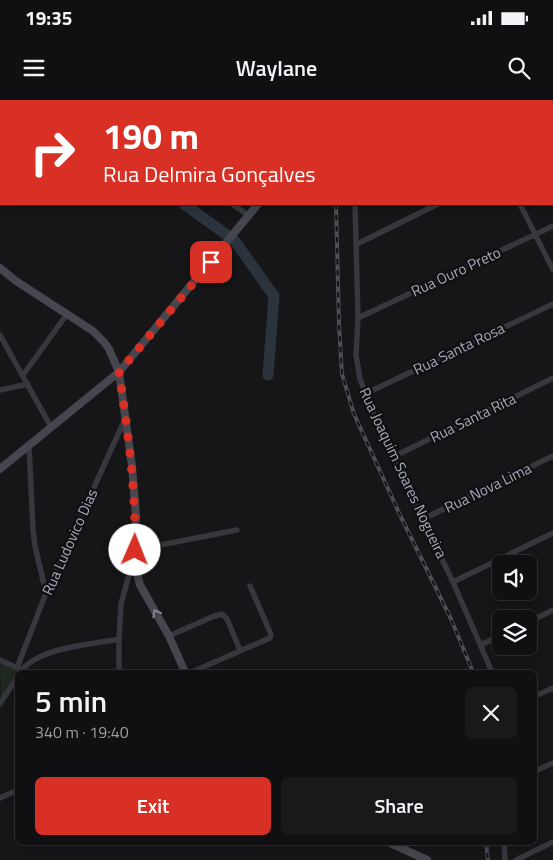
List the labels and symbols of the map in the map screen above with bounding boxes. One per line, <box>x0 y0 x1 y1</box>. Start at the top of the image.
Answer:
pin <box>190 241 232 283</box>
street label: Rua Ouro Preto <box>407 241 505 302</box>
street label: Rua Santa Rosa <box>409 316 509 381</box>
street label: Rua Joaquim Soares Nogueira <box>354 383 453 563</box>
street label: Rua Santa Rita <box>426 387 520 448</box>
street label: Rua Nova Lima <box>440 456 536 519</box>
street label: Rua Ludovico Dias <box>36 485 103 599</box>
position arrow <box>108 523 160 575</box>
one-way arrow <box>153 609 163 618</box>

